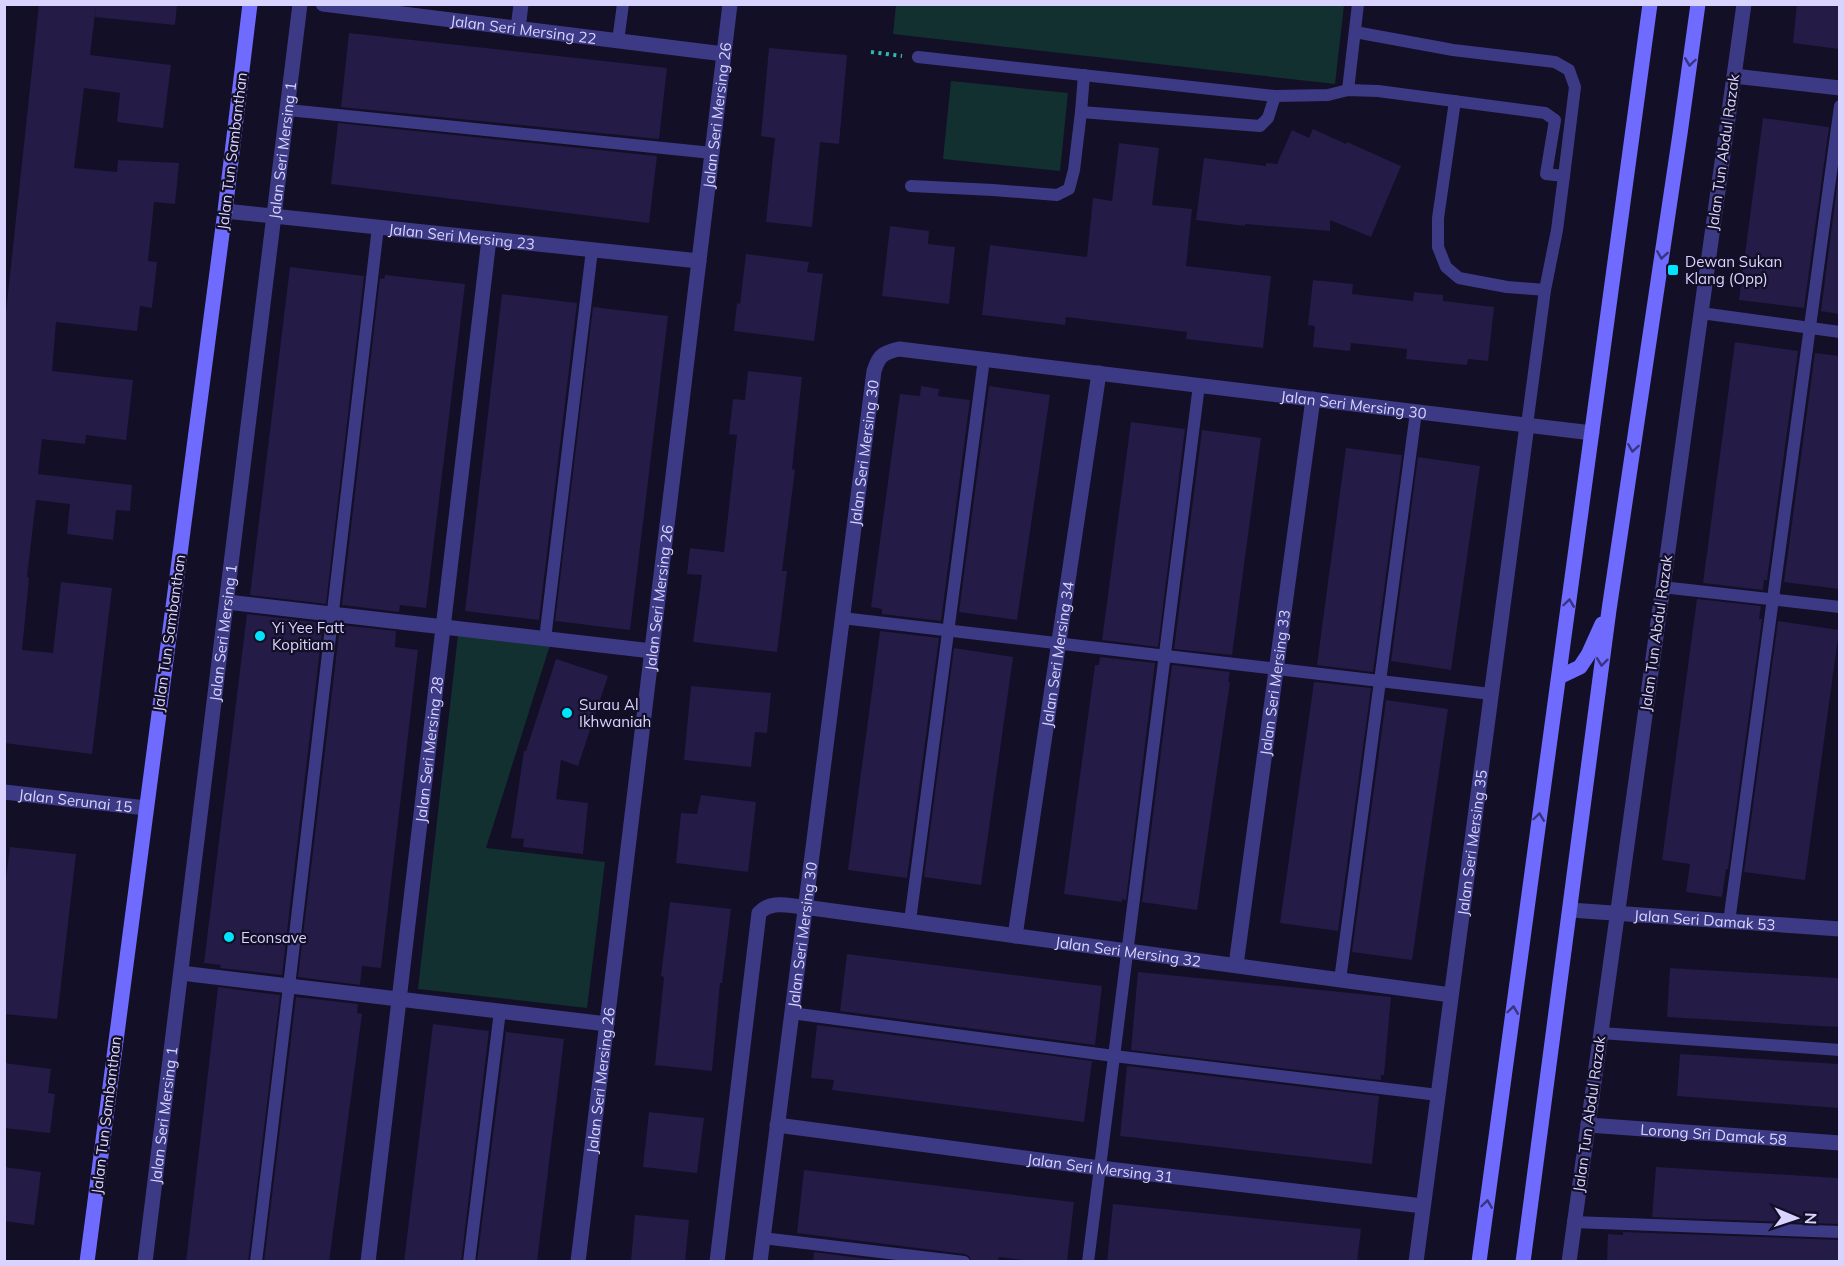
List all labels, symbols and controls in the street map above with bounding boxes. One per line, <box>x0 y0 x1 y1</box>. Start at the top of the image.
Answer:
street label: Jalan Seri Mersing 22 <box>449 10 598 48</box>
street label: Jalan Seri Mersing 26 <box>698 41 735 189</box>
one-way arrow <box>1684 58 1696 67</box>
street label: Jalan Tun Sambanthan <box>213 71 251 231</box>
street label: Jalan Tun Abdul Razak <box>1703 72 1743 231</box>
street label: Jalan Seri Mersing 1 <box>264 81 300 220</box>
street label: Jalan Seri Mersing 23 <box>388 219 536 253</box>
one-way arrow <box>1656 251 1668 260</box>
place label: Dewan Sukan Klang (Opp) <box>1685 252 1782 288</box>
marker: Dewan Sukan Klang (Opp) <box>1666 263 1680 277</box>
street label: Jalan Seri Mersing 30 <box>845 378 882 527</box>
street label: Jalan Seri Mersing 30 <box>1279 386 1428 422</box>
one-way arrow <box>1627 444 1639 453</box>
street label: Jalan Seri Mersing 26 <box>640 524 676 672</box>
street label: Jalan Tun Sambanthan <box>149 553 189 713</box>
street label: Jalan Tun Abdul Razak <box>1636 553 1676 712</box>
street label: Jalan Seri Mersing 1 <box>205 563 240 702</box>
street label: Jalan Seri Mersing 34 <box>1037 580 1077 728</box>
one-way arrow <box>1562 599 1574 608</box>
street label: Jalan Seri Mersing 33 <box>1255 608 1294 757</box>
place label: Yi Yee Fatt Kopitiam <box>271 618 344 654</box>
marker: Yi Yee Fatt Kopitiam <box>253 629 267 643</box>
one-way arrow <box>1596 657 1609 667</box>
street label: Jalan Seri Mersing 28 <box>411 675 447 824</box>
place label: Surau Al Ikhwaniah <box>579 695 651 731</box>
marker: Surau Al Ikhwaniah <box>560 706 574 720</box>
street label: Jalan Seri Mersing 35 <box>1453 769 1491 917</box>
street label: Jalan Serunai 15 <box>18 784 133 816</box>
one-way arrow <box>1533 813 1545 822</box>
street label: Jalan Seri Mersing 30 <box>783 861 821 1009</box>
street label: Jalan Seri Damak 53 <box>1633 905 1776 934</box>
place label: Econsave <box>241 928 307 947</box>
marker: Econsave <box>222 930 236 944</box>
street label: Jalan Seri Mersing 32 <box>1054 932 1202 970</box>
street label: Jalan Seri Mersing 26 <box>582 1006 618 1154</box>
one-way arrow <box>1506 1006 1518 1015</box>
street label: Jalan Tun Abdul Razak <box>1569 1034 1609 1193</box>
street label: Jalan Tun Sambanthan <box>87 1035 125 1195</box>
street label: Jalan Seri Mersing 1 <box>145 1045 181 1185</box>
street label: Lorong Sri Damak 58 <box>1640 1119 1788 1149</box>
street label: Jalan Seri Mersing 31 <box>1026 1149 1174 1186</box>
north arrow <box>1766 1188 1826 1248</box>
one-way arrow <box>1480 1199 1492 1208</box>
text: N <box>1801 1212 1821 1225</box>

